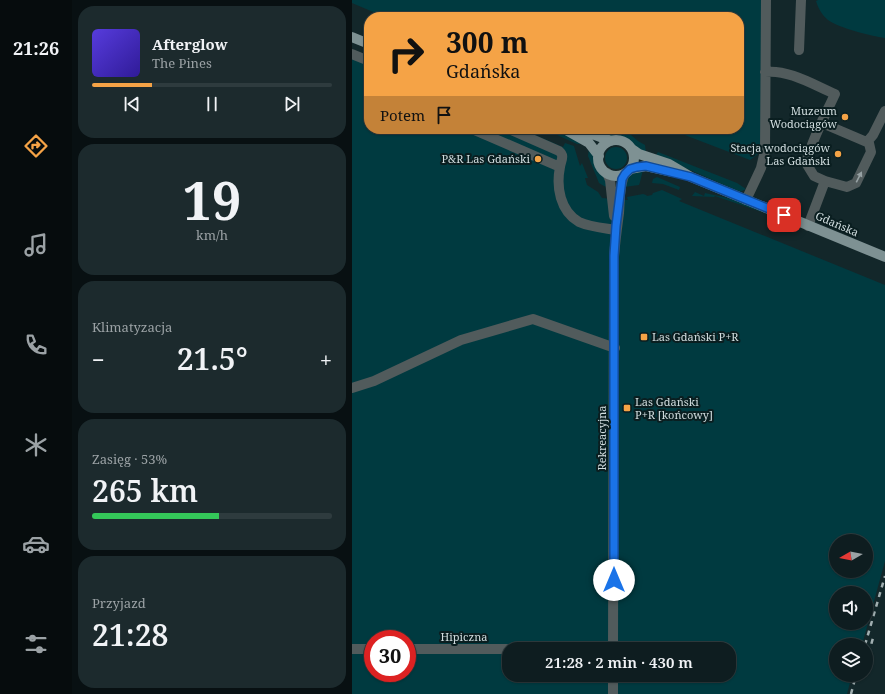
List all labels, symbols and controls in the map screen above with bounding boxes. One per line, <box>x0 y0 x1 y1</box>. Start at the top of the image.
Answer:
text: 300 m <box>446 23 528 61</box>
icon: right <box>380 28 432 80</box>
text: Afterglow <box>152 34 228 54</box>
text: 21:26 <box>13 36 59 60</box>
text: The Pines <box>152 54 212 72</box>
text: Gdańska <box>446 59 520 83</box>
icon: previous <box>121 93 143 115</box>
icon: pause <box>201 93 223 115</box>
icon: next <box>281 93 303 115</box>
place label: Muzeum Wodociągów <box>770 103 838 131</box>
icon: arrive <box>433 104 455 126</box>
text: Potem <box>380 105 425 125</box>
marker: Muzeum Wodociągów <box>840 112 850 122</box>
icon: directions <box>22 132 50 160</box>
place label: Stacja wodociągów Las Gdański <box>730 140 831 168</box>
marker: Stacja wodociągów Las Gdański <box>833 149 843 159</box>
place label: P&R Las Gdański <box>442 151 530 166</box>
marker: P&R Las Gdański <box>533 154 543 164</box>
text: 19 <box>183 164 241 235</box>
one-way arrow <box>856 171 862 183</box>
pin <box>767 198 801 232</box>
icon: arrive <box>773 204 795 226</box>
street label: Gdańska <box>813 208 861 239</box>
text: km/h <box>196 226 228 244</box>
icon: music <box>22 231 50 259</box>
text: Klimatyzacja <box>92 318 172 336</box>
place label: Las Gdański P+R <box>652 329 739 344</box>
icon: phone <box>22 331 50 359</box>
marker: Las Gdański P+R <box>639 332 649 342</box>
text: 21.5° <box>177 338 248 379</box>
text: − <box>92 344 105 374</box>
text: + <box>320 344 332 374</box>
place label: Las Gdański P+R [końcowy] <box>635 394 713 422</box>
marker: Las Gdański P+R [końcowy] <box>622 403 632 413</box>
street label: Rekreacyjna <box>594 405 609 471</box>
icon: climate <box>22 431 50 459</box>
text: Zasięg · 53% <box>92 450 167 468</box>
text: 265 km <box>92 470 198 511</box>
icon: car <box>22 530 50 558</box>
north arrow <box>829 534 873 578</box>
map controls <box>829 534 873 682</box>
position arrow <box>593 559 635 601</box>
button: sound <box>829 586 873 630</box>
text: Przyjazd <box>92 594 146 612</box>
text: 21:28 <box>92 614 168 655</box>
street label: Hipiczna <box>441 629 487 644</box>
icon: filters <box>22 630 50 658</box>
speed limit sign: 30 <box>364 630 416 682</box>
button: layers <box>829 638 873 682</box>
text: 21:28 · 2 min · 430 m <box>545 652 693 672</box>

